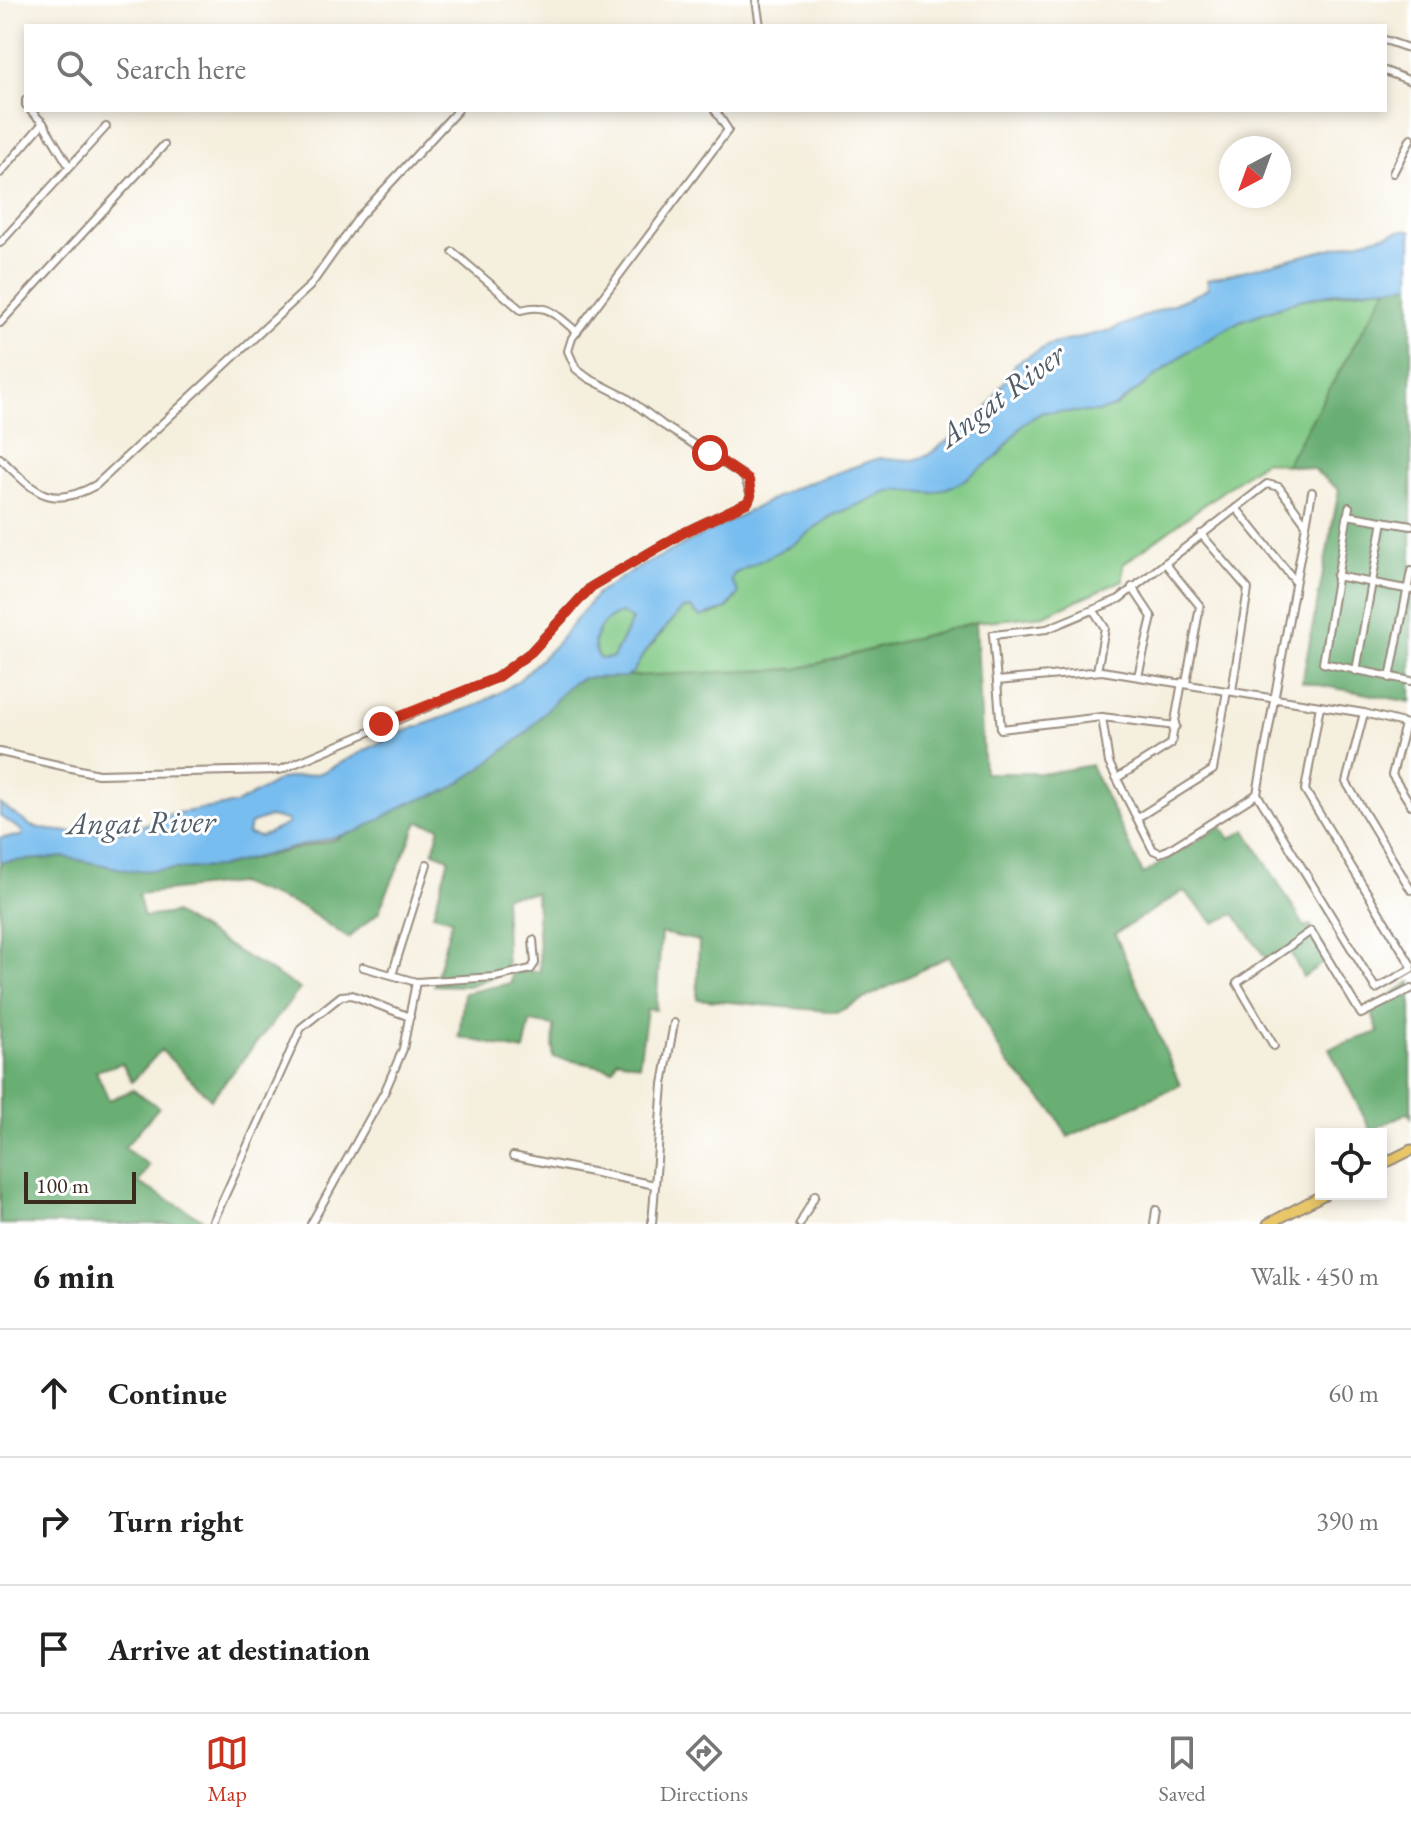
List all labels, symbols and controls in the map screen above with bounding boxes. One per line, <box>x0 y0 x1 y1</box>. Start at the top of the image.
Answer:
search box <box>24 24 1387 112</box>
icon: search <box>52 46 96 90</box>
text: Search here <box>116 49 246 88</box>
north arrow <box>1219 136 1291 208</box>
water label: Angat River <box>927 332 1075 458</box>
route start <box>692 435 728 471</box>
route end <box>363 706 399 742</box>
water label: Angat River <box>64 800 218 844</box>
map controls <box>1315 1128 1387 1200</box>
button: locate <box>1315 1128 1387 1200</box>
scale bar <box>24 1168 136 1204</box>
text: 100 m <box>36 1171 89 1200</box>
text: 6 min <box>32 1254 115 1298</box>
text: Walk · 450 m <box>1251 1259 1379 1293</box>
icon: ahead <box>32 1371 76 1415</box>
text: Continue <box>108 1374 227 1413</box>
text: 60 m <box>1329 1376 1379 1410</box>
icon: right <box>32 1499 76 1543</box>
text: Turn right <box>108 1502 244 1541</box>
text: 390 m <box>1316 1504 1379 1538</box>
icon: arrive <box>32 1627 76 1671</box>
text: Arrive at destination <box>108 1630 370 1669</box>
tab: Map <box>205 1731 249 1808</box>
tab: Directions <box>660 1731 748 1808</box>
tab: Saved <box>1159 1731 1206 1808</box>

